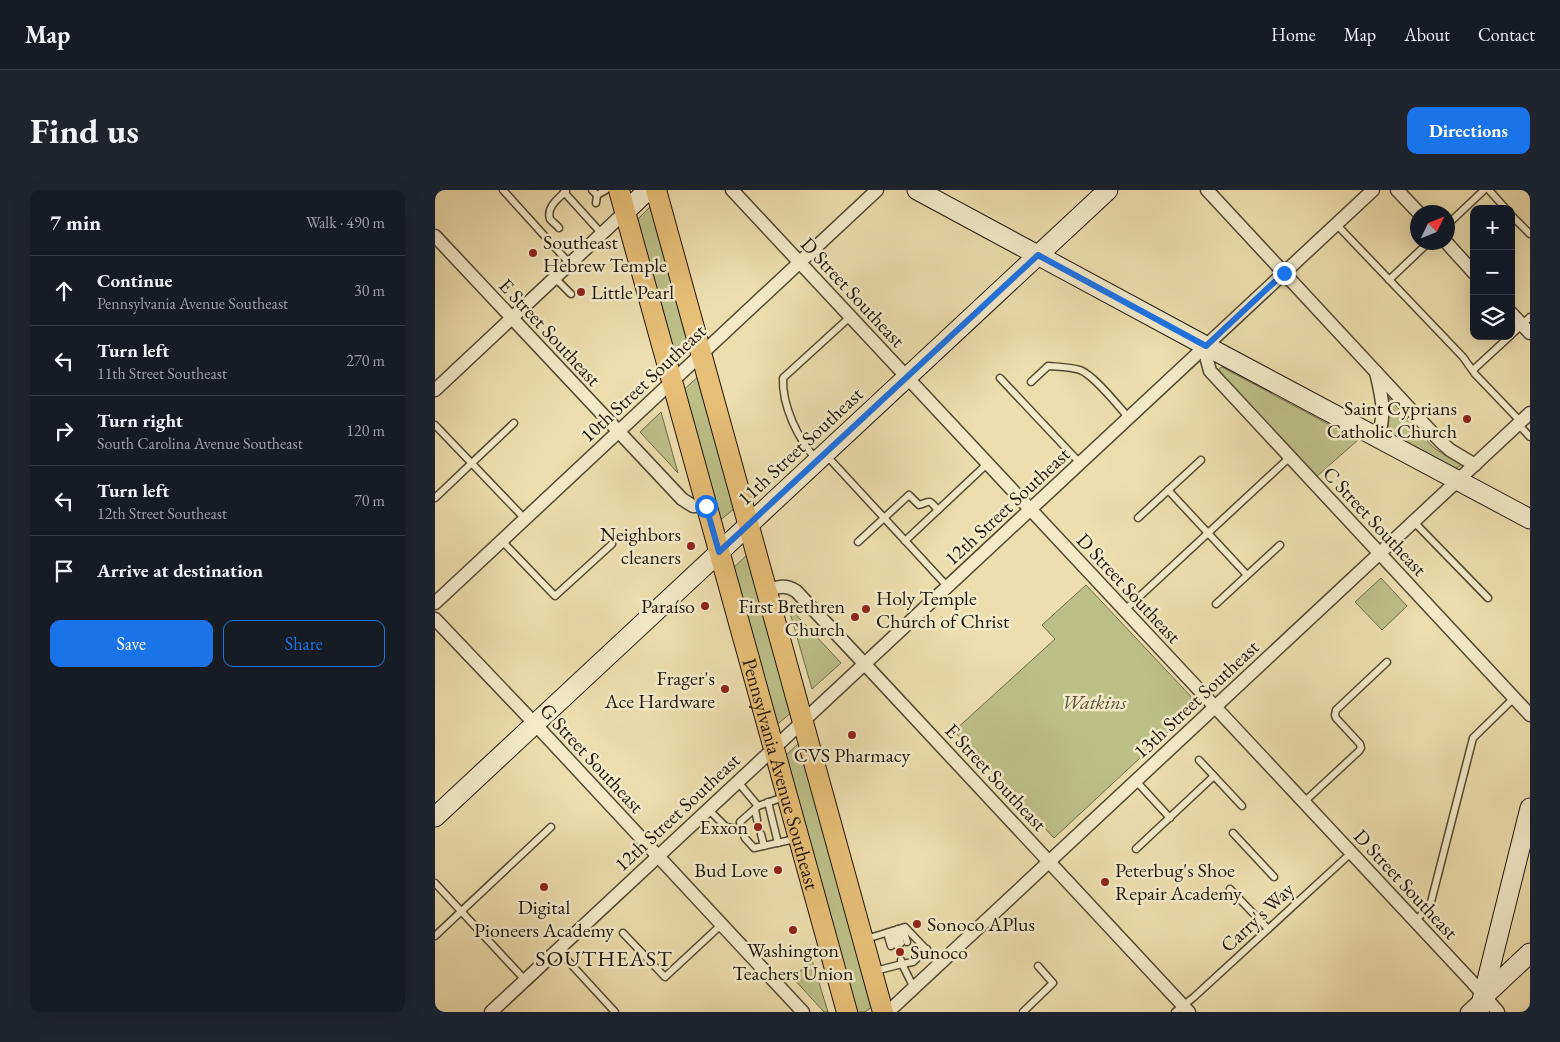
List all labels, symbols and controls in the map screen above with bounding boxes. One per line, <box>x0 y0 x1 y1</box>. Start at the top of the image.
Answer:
text: Map <box>25 19 70 50</box>
text: Home <box>1271 23 1316 46</box>
text: Map <box>1344 23 1376 46</box>
text: About <box>1404 23 1450 46</box>
text: Contact <box>1478 23 1535 46</box>
button: Directions <box>1407 107 1530 154</box>
text: Find us <box>30 108 139 153</box>
north arrow <box>1410 205 1455 250</box>
map controls <box>1470 205 1515 340</box>
button: + <box>1470 205 1515 250</box>
text: 7 min <box>50 209 101 236</box>
text: Walk · 490 m <box>306 212 385 233</box>
place label: Southeast Hebrew Temple <box>543 229 667 278</box>
street label: D Street Southeast <box>795 231 911 353</box>
marker: Southeast Hebrew Temple <box>527 247 539 259</box>
button: − <box>1470 250 1515 295</box>
route end <box>1273 262 1296 285</box>
text: Continue <box>97 268 172 293</box>
street label: E Street Southeast <box>493 273 607 392</box>
icon: ahead <box>50 277 78 305</box>
place label: Little Pearl <box>591 279 674 305</box>
text: 30 m <box>354 280 385 301</box>
marker: Little Pearl <box>575 286 587 298</box>
text: Pennsylvania Avenue Southeast <box>97 293 288 314</box>
button: layers <box>1470 295 1515 340</box>
street label: 10th Street Southeast <box>575 318 712 448</box>
text: Turn left <box>97 338 169 363</box>
icon: left <box>50 347 78 375</box>
text: 270 m <box>346 350 385 371</box>
text: 11th Street Southeast <box>97 363 227 384</box>
street label: 11th Street Southeast <box>732 381 869 511</box>
place label: Saint Cyprians Catholic Church <box>1327 395 1457 444</box>
text: Turn right <box>97 408 183 433</box>
marker: Saint Cyprians Catholic Church <box>1461 413 1473 425</box>
icon: right <box>50 417 78 445</box>
text: 120 m <box>346 420 385 441</box>
text: South Carolina Avenue Southeast <box>97 433 303 454</box>
street label: 12th Street Southeast <box>939 441 1076 571</box>
street label: C Street Southeast <box>1317 461 1433 582</box>
text: Turn left <box>97 478 169 503</box>
icon: left <box>50 487 78 515</box>
text: 70 m <box>354 490 385 511</box>
route start <box>695 495 718 518</box>
text: 12th Street Southeast <box>97 503 227 524</box>
place label: Neighbors cleaners <box>600 521 681 570</box>
street label: D Street Southeast <box>1071 527 1187 649</box>
marker: Neighbors cleaners <box>685 540 697 552</box>
icon: arrive <box>50 557 78 585</box>
text: Arrive at destination <box>97 558 263 583</box>
place label: Holy Temple Church of Christ <box>876 585 1010 634</box>
place label: Paraíso <box>641 593 695 619</box>
place label: First Brethren Church <box>739 593 845 642</box>
marker: Paraíso <box>699 600 711 612</box>
marker: Holy Temple Church of Christ <box>860 603 872 615</box>
marker: First Brethren Church <box>849 611 861 623</box>
button: Save <box>50 620 213 667</box>
button: Share <box>223 620 385 667</box>
street label: 13th Street Southeast <box>1128 634 1265 764</box>
street label: Pennsylvania Avenue Southeast <box>736 655 826 893</box>
place label: Frager's Ace Hardware <box>604 665 715 714</box>
marker: Frager's Ace Hardware <box>719 683 731 695</box>
park label: Watkins <box>1062 689 1127 715</box>
street label: G Street Southeast <box>534 697 650 819</box>
street label: E Street Southeast <box>939 718 1053 837</box>
marker: CVS Pharmacy <box>846 729 858 741</box>
place label: CVS Pharmacy <box>794 742 910 768</box>
street label: 12th Street Southeast <box>609 747 746 877</box>
place label: Exxon <box>700 814 748 840</box>
marker: Exxon <box>752 821 764 833</box>
street label: D Street Southeast <box>1348 823 1464 945</box>
place label: Bud Love <box>694 857 768 883</box>
place label: Peterbug's Shoe Repair Academy <box>1115 857 1242 906</box>
marker: Bud Love <box>772 864 784 876</box>
marker: Peterbug's Shoe Repair Academy <box>1099 876 1111 888</box>
street label: Carry's Way <box>1215 876 1300 958</box>
marker: Digital Pioneers Academy <box>538 881 550 893</box>
place label: Digital Pioneers Academy <box>474 894 614 943</box>
place label: Sonoco APlus <box>927 911 1035 937</box>
marker: Sonoco APlus <box>911 918 923 930</box>
marker: Washington Teachers Union <box>787 924 799 936</box>
place label: Washington Teachers Union <box>732 937 854 986</box>
place label: Sunoco <box>910 939 968 965</box>
district label: SOUTHEAST <box>535 944 673 973</box>
marker: Sunoco <box>894 946 906 958</box>

